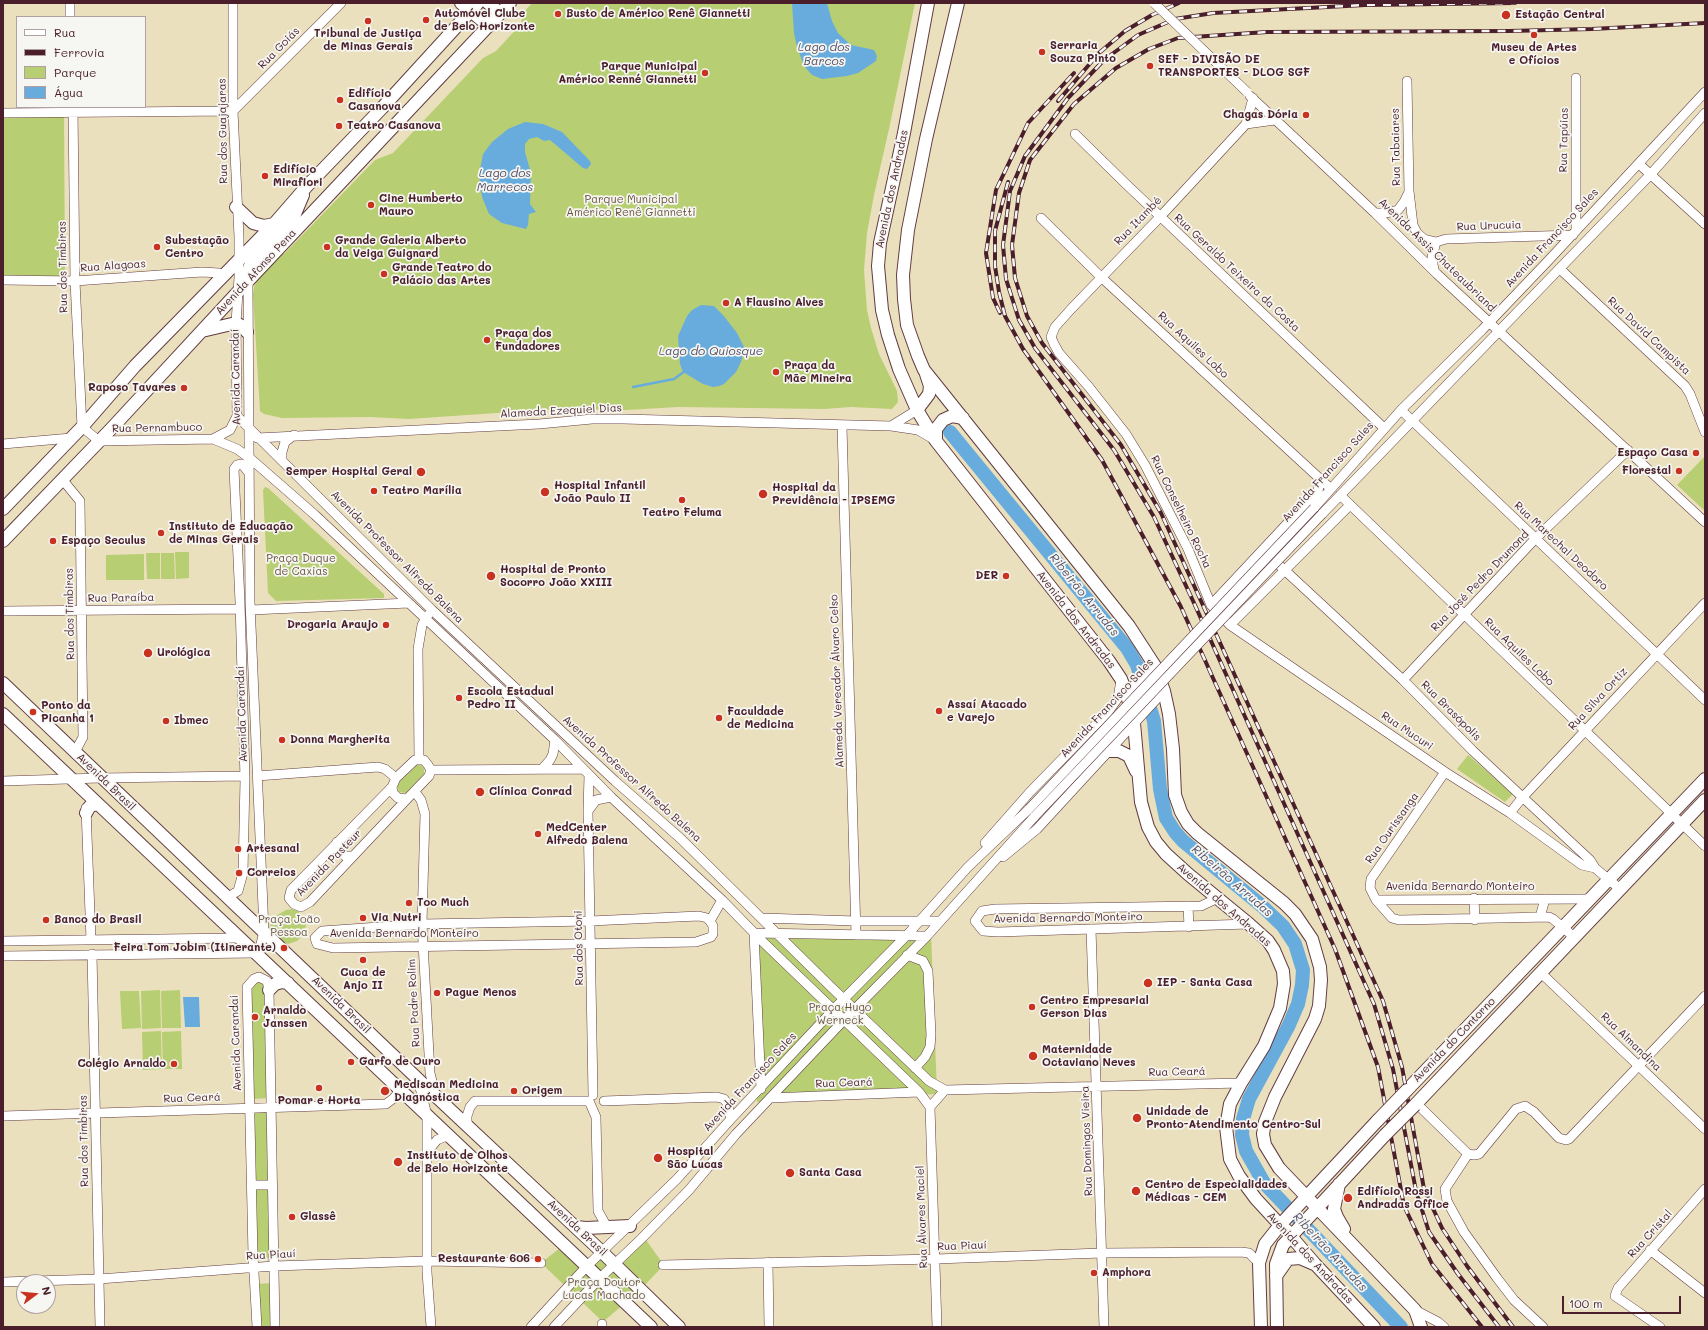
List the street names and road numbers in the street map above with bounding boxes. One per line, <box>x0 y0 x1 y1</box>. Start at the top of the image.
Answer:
street label: Rua Goiás <box>255 24 303 72</box>
street label: Rua dos Guajajaras <box>215 78 231 184</box>
street label: Rua Tapúias <box>1557 107 1571 173</box>
street label: Rua Tabaiares <box>1389 108 1403 186</box>
street label: Avenida dos Andradas <box>873 129 911 249</box>
street label: Avenida Francisco Sales <box>1503 186 1601 290</box>
street label: Rua Itambé <box>1112 194 1164 248</box>
street label: Avenida Assis Chateaubriand <box>1376 195 1498 315</box>
street label: Rua Geraldo Teixeira da Costa <box>1171 211 1303 335</box>
street label: Rua Urucuia <box>1456 218 1522 234</box>
street label: Rua dos Timbiras <box>56 221 70 313</box>
street label: Avenida Afonso Pena <box>213 226 299 318</box>
street label: Rua Alagoas <box>80 257 146 275</box>
street label: Rua David Campista <box>1605 294 1693 378</box>
street label: Rua Aquiles Lobo <box>1155 309 1231 381</box>
street label: Avenida Carandaí <box>229 329 243 425</box>
street label: Alameda Ezequiel Dias <box>500 401 622 421</box>
street label: Avenida Francisco Sales <box>1280 419 1376 525</box>
street label: Rua Pernambuco <box>112 421 202 435</box>
street label: Rua Conselheiro Rocha <box>1148 453 1214 571</box>
street label: Avenida Professor Alfredo Balena <box>328 488 466 626</box>
street label: Rua Marechal Deodoro <box>1511 499 1611 593</box>
street label: Rua José Pedro Drumond <box>1428 528 1532 634</box>
street label: Rua dos Timbiras <box>63 568 77 660</box>
street label: Avenida dos Andradas <box>1034 568 1118 672</box>
street label: Rua Paraíba <box>88 591 154 605</box>
street label: Alameda Vereador Álvaro Celso <box>827 594 847 768</box>
street label: Rua Aquiles Lobo <box>1481 615 1557 689</box>
street label: Avenida Francisco Sales <box>1058 656 1156 760</box>
street label: Rua Silva Ortiz <box>1566 665 1630 733</box>
street label: Avenida Carandaí <box>234 666 250 762</box>
street label: Rua Brasópolis <box>1418 678 1484 744</box>
street label: Rua Mucuri <box>1379 709 1435 753</box>
street label: Avenida Professor Alfredo Balena <box>560 713 704 845</box>
street label: Avenida Brasil <box>74 751 138 813</box>
street label: Rua Ourissanga <box>1363 790 1421 866</box>
street label: Avenida Pasteur <box>294 827 364 899</box>
street label: Avenida dos Andradas <box>1174 860 1274 950</box>
street label: Avenida Bernardo Monteiro <box>1385 880 1535 894</box>
street label: Rua dos Otoni <box>572 910 586 986</box>
street label: Avenida Bernardo Monteiro <box>993 910 1143 926</box>
street label: Avenida Bernardo Monteiro <box>329 927 479 941</box>
street label: Rua Padre Rolim <box>405 959 423 1047</box>
street label: Avenida Brasil <box>309 974 373 1036</box>
street label: Avenida Carandaí <box>228 995 244 1091</box>
street label: Avenida do Contorno <box>1410 995 1498 1085</box>
street label: Rua Almandina <box>1598 1010 1664 1074</box>
street label: Avenida Francisco Sales <box>701 1030 799 1134</box>
street label: Rua Ceará <box>1148 1065 1206 1079</box>
street label: Rua Ceará <box>815 1075 873 1091</box>
street label: Rua Domingos Vieira <box>1078 1086 1096 1196</box>
street label: Rua Ceará <box>163 1090 221 1106</box>
street label: Rua dos Timbiras <box>77 1095 91 1187</box>
street label: Rua Álvares Maciel <box>914 1165 930 1269</box>
street label: Avenida Brasil <box>544 1197 610 1259</box>
street label: Rua Cristal <box>1625 1207 1675 1261</box>
street label: Avenida dos Andradas <box>1264 1209 1356 1307</box>
street label: Rua Piauí <box>937 1239 987 1253</box>
street label: Rua Piauí <box>246 1247 296 1263</box>

